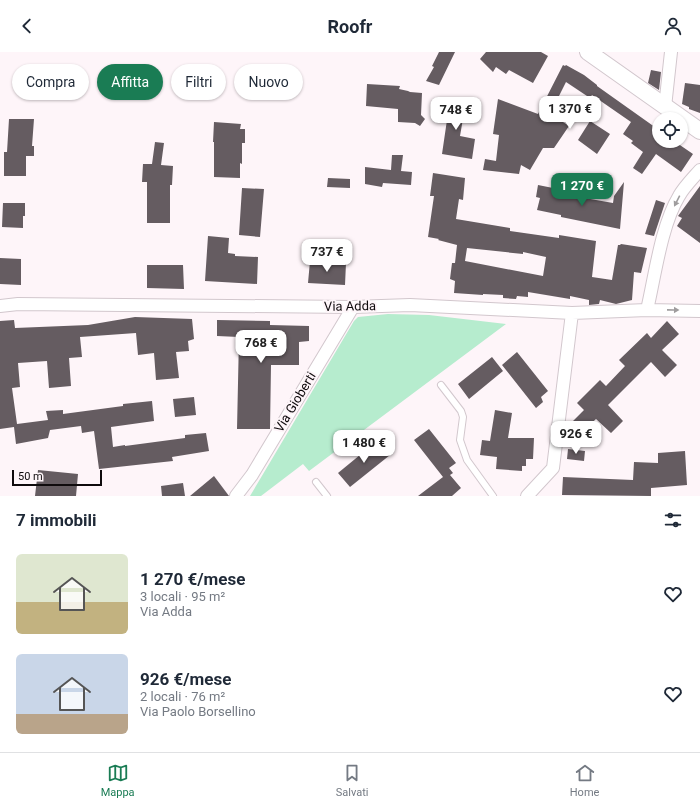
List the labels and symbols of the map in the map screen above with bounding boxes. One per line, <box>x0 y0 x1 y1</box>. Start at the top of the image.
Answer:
pin: 1 370 € <box>533 96 607 130</box>
pin: 748 € <box>428 97 484 131</box>
pin: 1 270 € <box>545 173 619 207</box>
one-way arrow <box>673 195 680 206</box>
pin: 737 € <box>299 239 355 273</box>
street label: Via Adda <box>324 298 376 314</box>
one-way arrow <box>667 307 680 313</box>
pin: 768 € <box>233 330 289 364</box>
street label: Via Gioberti <box>271 369 319 435</box>
pin: 926 € <box>548 421 604 455</box>
pin: 1 480 € <box>327 430 401 464</box>
scale bar <box>12 468 102 487</box>

